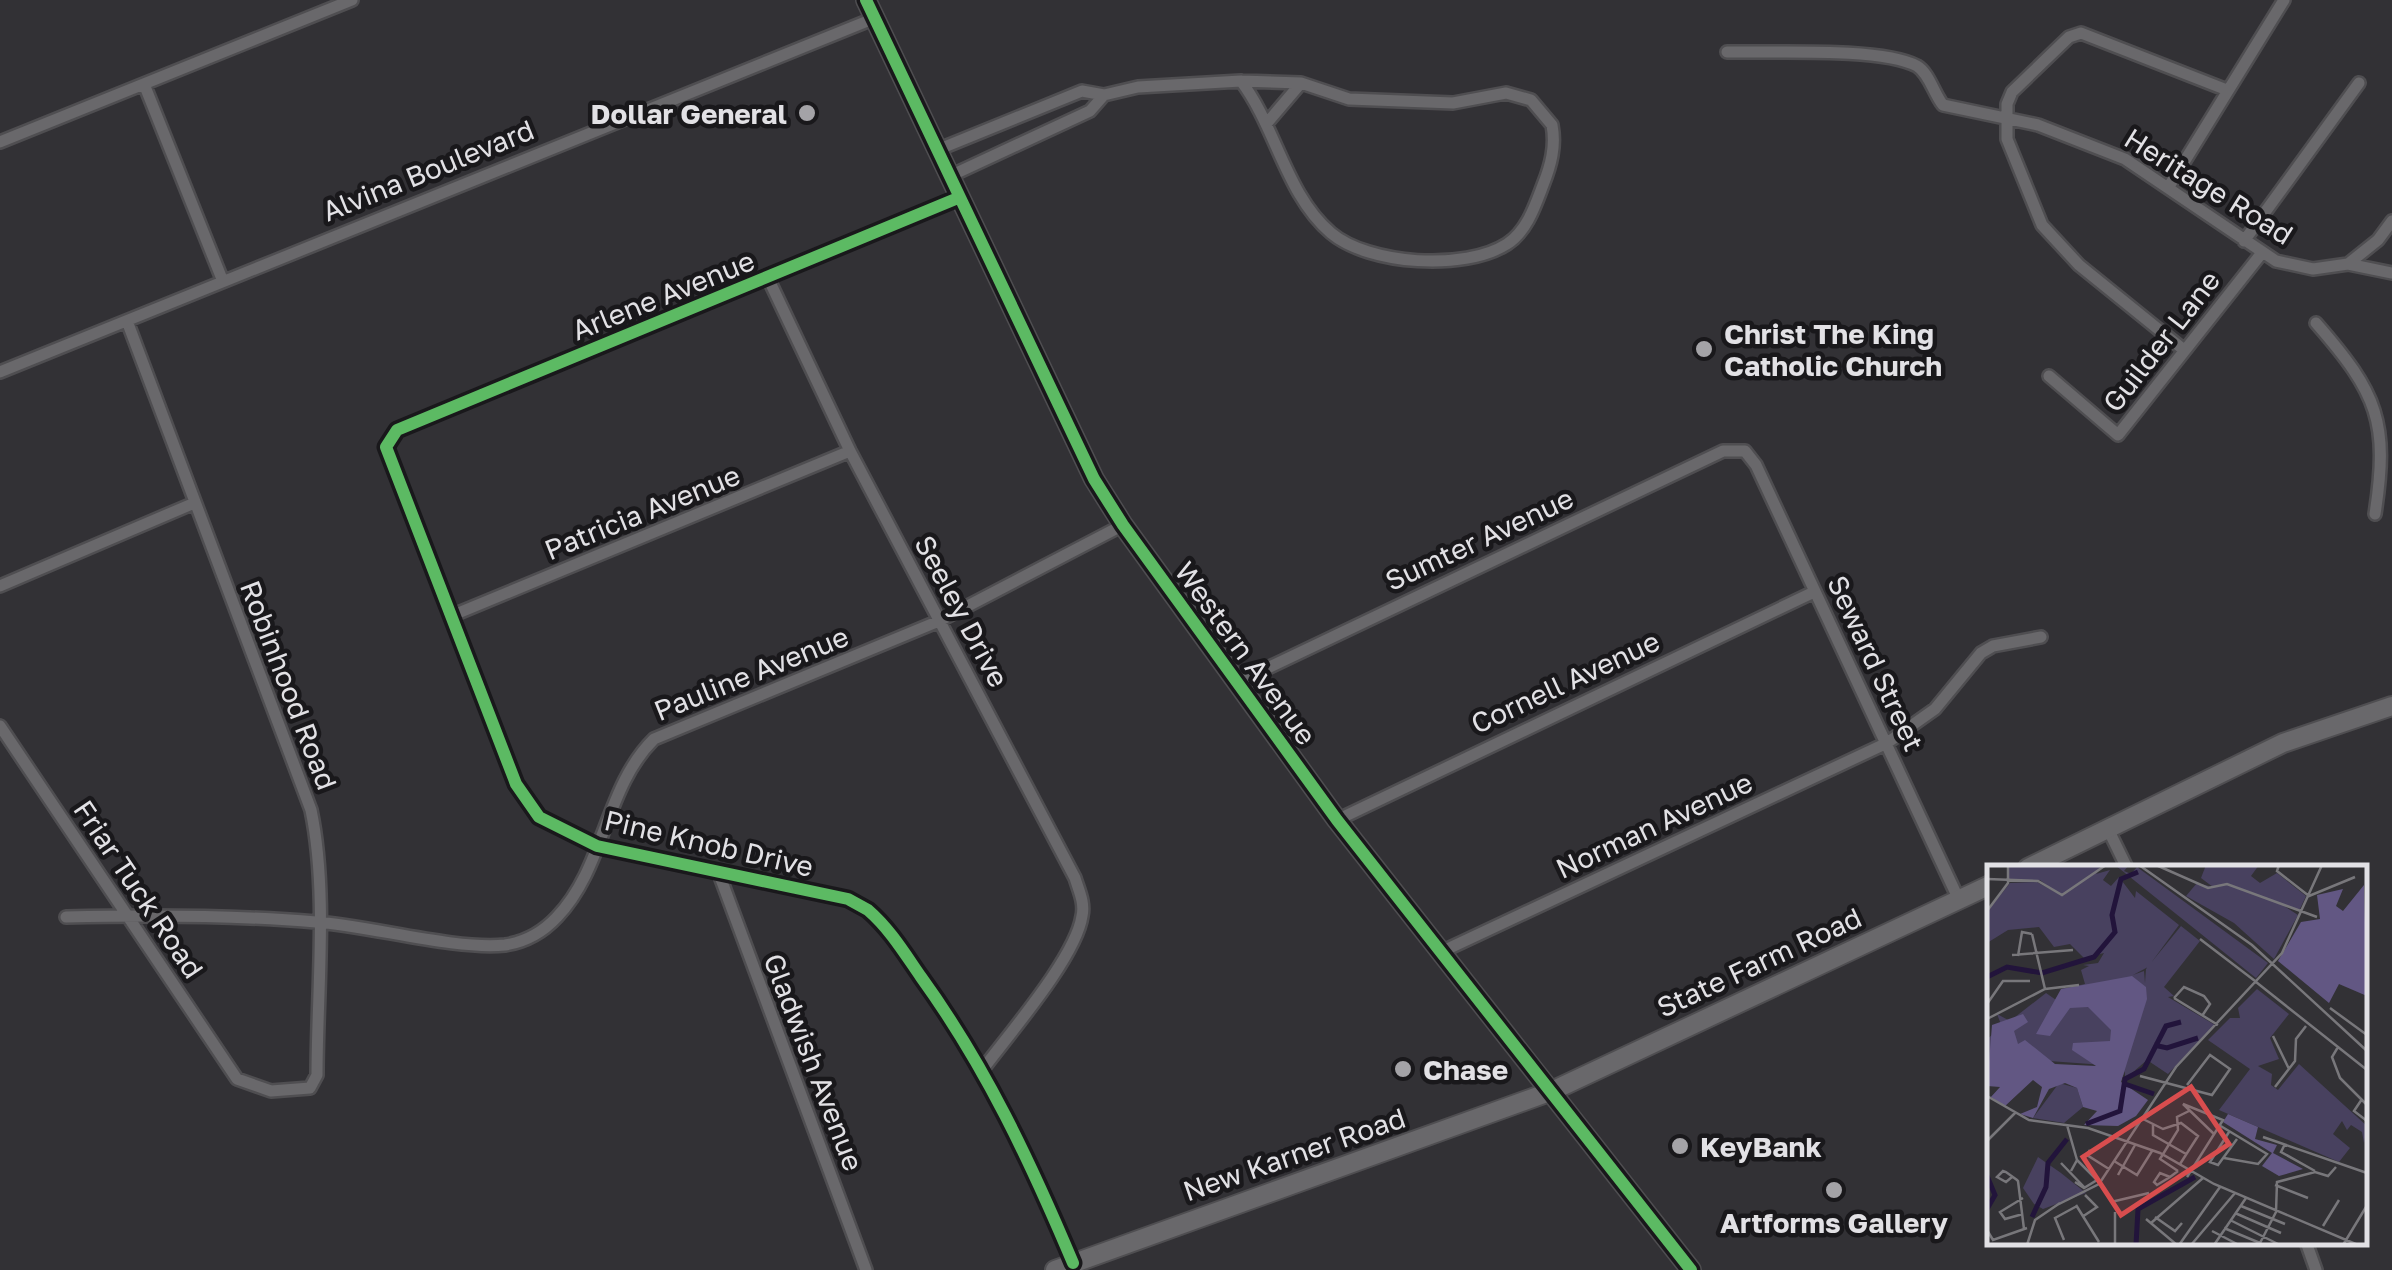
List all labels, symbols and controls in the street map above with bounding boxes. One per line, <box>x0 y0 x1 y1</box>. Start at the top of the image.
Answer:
place label: Dollar General <box>591 97 787 130</box>
marker: Dollar General <box>796 102 818 124</box>
street label: Alvina Boulevard <box>317 113 539 227</box>
street label: Heritage Road <box>2119 121 2299 251</box>
street label: Arlene Avenue <box>567 243 759 347</box>
street label: Guilder Lane <box>2096 264 2226 418</box>
place label: Christ The King Catholic Church <box>1724 317 1942 382</box>
marker: Christ The King Catholic Church <box>1693 338 1715 360</box>
street label: Patricia Avenue <box>540 458 744 566</box>
street label: Sumter Avenue <box>1380 481 1578 597</box>
street label: Seeley Drive <box>908 530 1016 692</box>
street label: Western Avenue <box>1169 555 1323 751</box>
street label: Seward Street <box>1821 570 1931 756</box>
street label: Robinhood Road <box>234 576 344 794</box>
street label: Pauline Avenue <box>649 619 853 727</box>
street label: Cornell Avenue <box>1466 624 1664 740</box>
street label: Norman Avenue <box>1551 765 1757 885</box>
street label: Friar Tuck Road <box>67 794 211 984</box>
street label: Pine Knob Drive <box>601 803 817 883</box>
inset map <box>1987 865 2367 1245</box>
street label: State Farm Road <box>1652 900 1866 1024</box>
street label: Gladwish Avenue <box>757 949 871 1175</box>
place label: Chase <box>1423 1053 1508 1086</box>
marker: Chase <box>1392 1058 1414 1080</box>
street label: New Karner Road <box>1179 1101 1409 1207</box>
place label: KeyBank <box>1700 1130 1822 1163</box>
marker: KeyBank <box>1669 1135 1691 1157</box>
marker: Artforms Gallery <box>1823 1179 1845 1201</box>
place label: Artforms Gallery <box>1720 1206 1948 1239</box>

